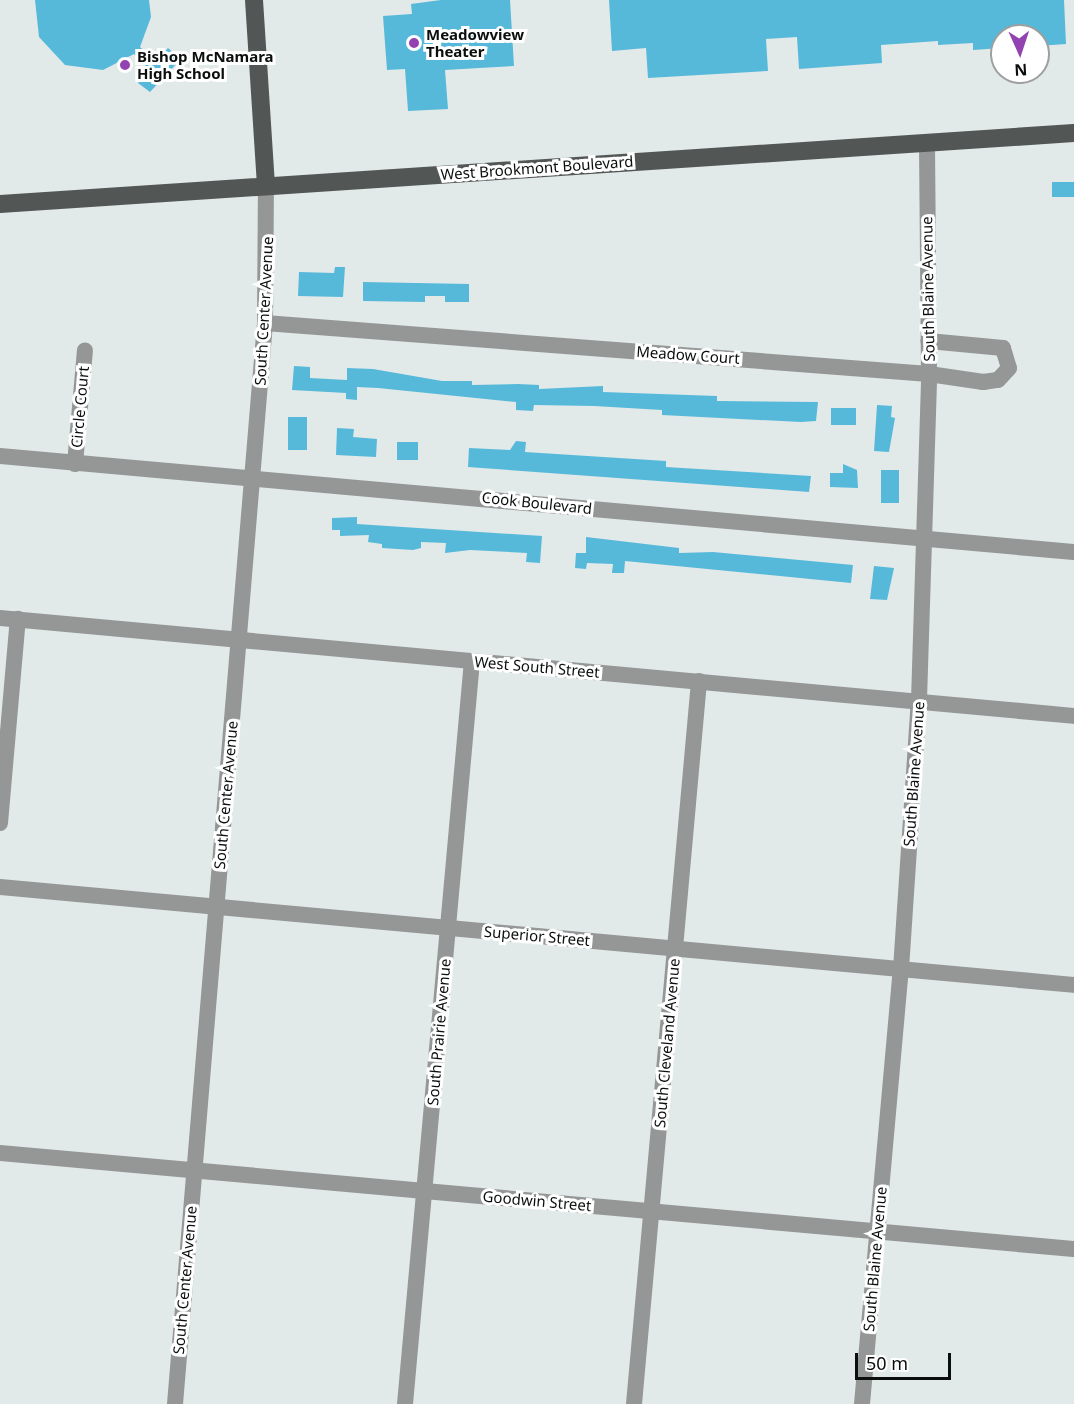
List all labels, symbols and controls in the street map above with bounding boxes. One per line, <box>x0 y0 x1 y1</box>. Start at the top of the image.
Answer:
north arrow <box>990 24 1050 84</box>
place label: Meadowview Theater <box>426 25 524 60</box>
marker: Meadowview Theater <box>407 36 421 50</box>
place label: Bishop McNamara High School <box>137 47 274 82</box>
marker: Bishop McNamara High School <box>118 58 132 72</box>
text: N <box>1014 59 1028 81</box>
street label: West Brookmont Boulevard <box>440 152 634 184</box>
street label: South Blaine Avenue <box>918 216 938 362</box>
street label: South Center Avenue <box>251 236 277 386</box>
street label: Meadow Court <box>636 342 740 368</box>
street label: Circle Court <box>67 365 93 449</box>
street label: Cook Boulevard <box>481 488 593 518</box>
street label: West South Street <box>474 653 600 681</box>
street label: South Blaine Avenue <box>900 701 928 847</box>
street label: South Center Avenue <box>211 720 241 870</box>
street label: Superior Street <box>483 922 591 950</box>
street label: South Cleveland Avenue <box>651 957 683 1129</box>
street label: South Prairie Avenue <box>424 958 454 1106</box>
street label: South Blaine Avenue <box>860 1186 890 1332</box>
street label: Goodwin Street <box>482 1187 592 1215</box>
street label: South Center Avenue <box>170 1205 200 1355</box>
scale bar <box>858 1341 954 1379</box>
text: 50 m <box>866 1351 908 1375</box>

